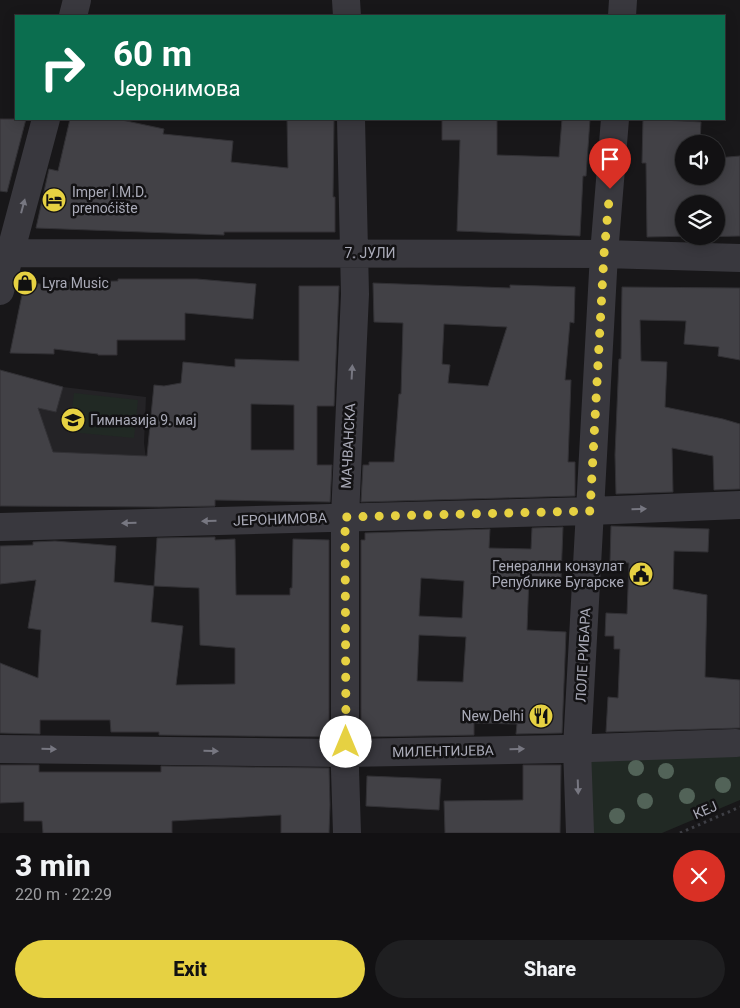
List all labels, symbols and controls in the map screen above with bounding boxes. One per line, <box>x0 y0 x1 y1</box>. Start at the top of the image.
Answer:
text: 60 m <box>113 34 192 75</box>
icon: right <box>30 35 95 100</box>
text: Јеронимова <box>113 76 241 101</box>
map controls <box>675 135 725 245</box>
button: sound <box>675 135 725 185</box>
pin <box>589 138 631 189</box>
icon: arrive <box>596 145 624 173</box>
place label: Imper I.M.D. prenoćište <box>72 184 147 216</box>
hotel icon: Imper I.M.D. prenoćište <box>41 187 67 213</box>
button: layers <box>675 195 725 245</box>
one-way arrow <box>19 198 27 213</box>
street label: 7. ЈУЛИ <box>344 245 396 261</box>
shop icon: Lyra Music <box>12 270 38 296</box>
place label: Lyra Music <box>42 275 109 291</box>
one-way arrow <box>348 364 356 380</box>
street label: МАЧВАНСКА <box>338 403 358 489</box>
school or university icon: Гимназија 9. мај <box>60 407 86 433</box>
place label: Гимназија 9. мај <box>90 412 197 428</box>
one-way arrow <box>631 505 647 513</box>
street label: ЈЕРОНИМОВА <box>233 509 327 529</box>
one-way arrow <box>201 517 217 525</box>
one-way arrow <box>120 520 136 528</box>
place label: Генерални конзулат Републике Бугарске <box>492 558 624 590</box>
public building icon: Генерални конзулат Републике Бугарске <box>628 561 654 587</box>
street label: ЛОЛЕ РИБАРА <box>573 607 593 703</box>
restaurant icon: New Delhi <box>528 703 554 729</box>
place label: New Delhi <box>461 708 524 724</box>
position arrow <box>319 715 371 767</box>
street label: МИЛЕНТИЈЕВА <box>392 742 494 760</box>
one-way arrow <box>41 745 57 753</box>
one-way arrow <box>509 745 525 753</box>
one-way arrow <box>203 748 219 756</box>
one-way arrow <box>575 779 583 795</box>
street label: КЕЈ <box>690 798 720 822</box>
text: 3 min <box>15 848 91 883</box>
button: close <box>673 850 725 902</box>
text: 220 m · 22:29 <box>15 885 112 904</box>
button: Exit <box>15 940 365 998</box>
button: Share <box>375 940 725 998</box>

